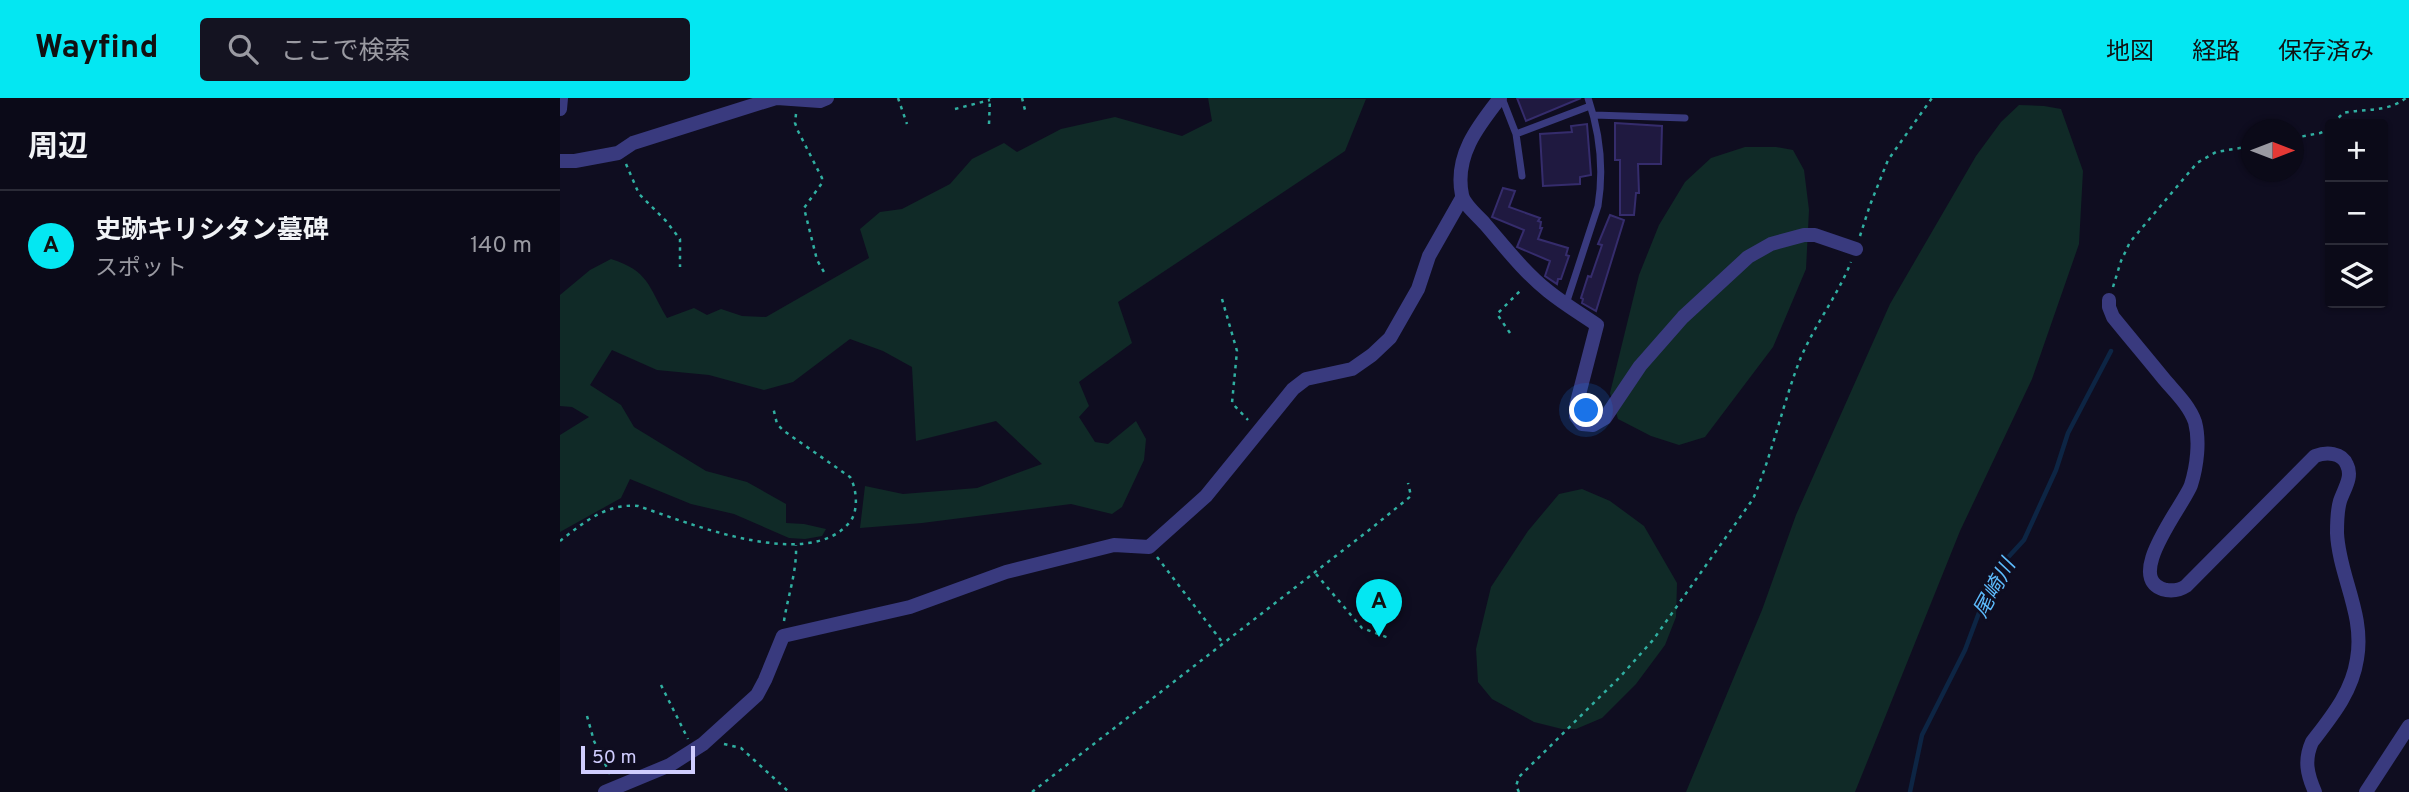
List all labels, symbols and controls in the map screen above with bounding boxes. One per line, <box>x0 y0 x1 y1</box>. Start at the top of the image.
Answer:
search box <box>200 18 690 81</box>
text: Wayfind <box>35 28 158 70</box>
icon: search <box>224 30 262 68</box>
text: ここで検索 <box>280 36 410 69</box>
text: 地図 <box>2106 38 2154 68</box>
text: 経路 <box>2192 38 2240 68</box>
text: 保存済み <box>2278 38 2374 68</box>
north arrow <box>2241 119 2304 182</box>
map controls <box>2325 119 2388 308</box>
button: + <box>2325 119 2388 182</box>
text: 周辺 <box>28 130 88 167</box>
button: − <box>2325 182 2388 245</box>
text: 史跡キリシタン墓碑 <box>95 215 329 248</box>
text: A <box>43 232 59 261</box>
text: 140 m <box>470 232 532 261</box>
button: layers <box>2325 245 2388 308</box>
text: スポット <box>95 255 187 284</box>
your location <box>1569 393 1603 427</box>
water label: 尾崎川 <box>1968 553 2023 623</box>
pin: A <box>1356 579 1402 637</box>
scale bar <box>581 743 695 775</box>
text: 50 m <box>592 746 637 770</box>

